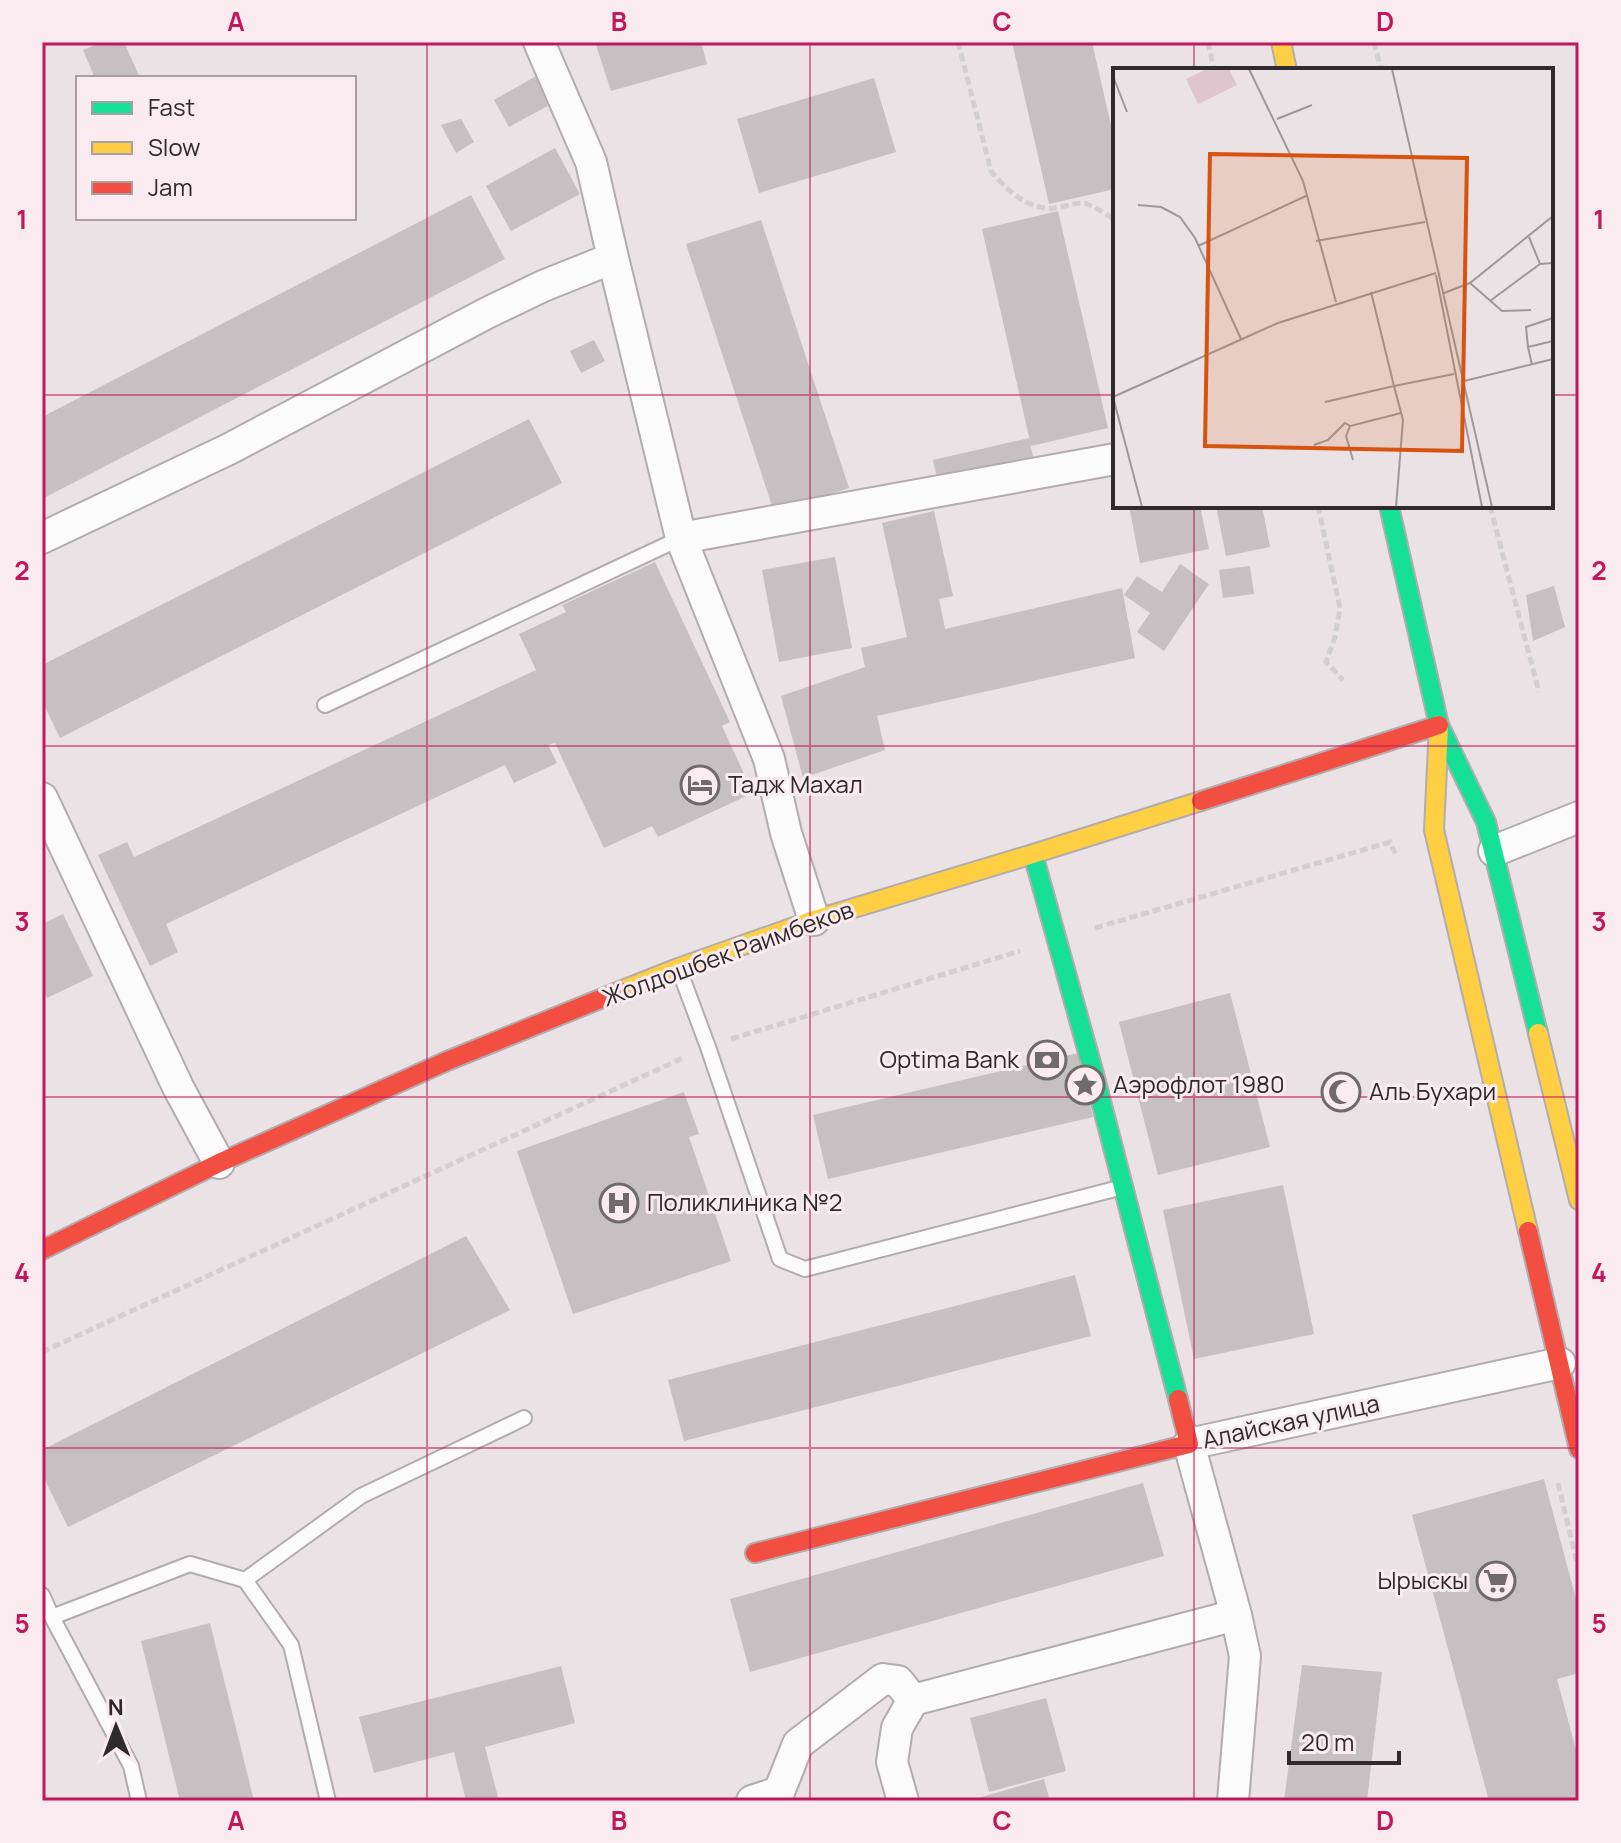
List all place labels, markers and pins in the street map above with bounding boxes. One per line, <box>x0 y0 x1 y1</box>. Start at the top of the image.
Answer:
hotel icon: Тадж Махал <box>679 764 721 806</box>
place label: Тадж Махал <box>728 767 863 800</box>
bank icon: Optima Bank <box>1026 1039 1068 1081</box>
place label: Optima Bank <box>880 1042 1020 1075</box>
place icon: Аэрофлот 1980 <box>1064 1064 1106 1106</box>
place label: Аэрофлот 1980 <box>1113 1067 1285 1100</box>
mosque icon: Аль Бухари <box>1320 1071 1362 1113</box>
place label: Аль Бухари <box>1369 1074 1496 1107</box>
hospital icon: Поликлиника №2 <box>598 1182 640 1224</box>
place label: Поликлиника №2 <box>647 1185 843 1218</box>
supermarket icon: Ырыскы <box>1475 1560 1517 1602</box>
place label: Ырыскы <box>1378 1563 1468 1596</box>

